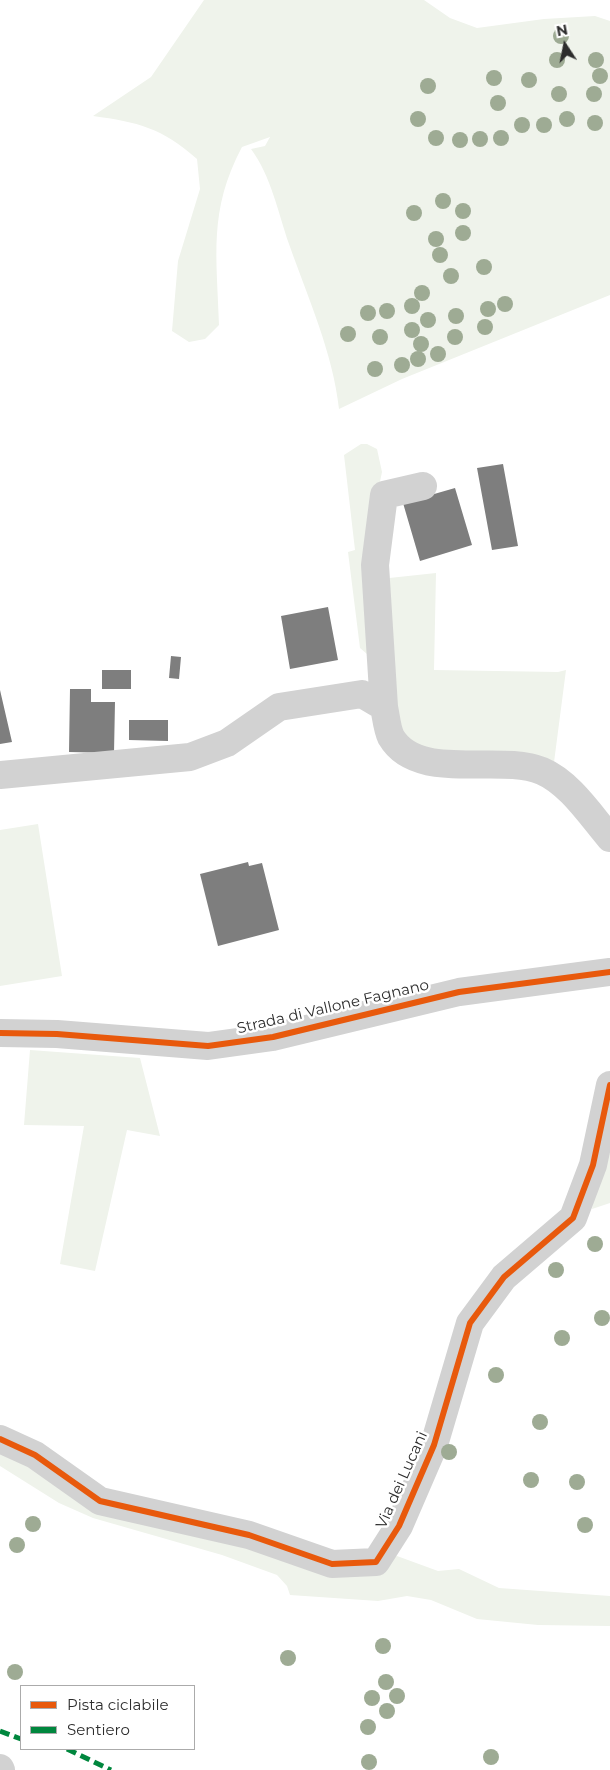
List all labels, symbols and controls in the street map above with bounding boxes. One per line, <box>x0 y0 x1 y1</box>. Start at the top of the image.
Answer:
north arrow <box>540 20 590 70</box>
text: N <box>555 20 569 40</box>
street label: Strada di Vallone Fagnano <box>235 976 431 1038</box>
street label: Via dei Lucani <box>373 1429 431 1531</box>
legend <box>20 1685 195 1750</box>
text: Pista ciclabile <box>67 1695 169 1714</box>
text: Sentiero <box>67 1720 130 1739</box>

